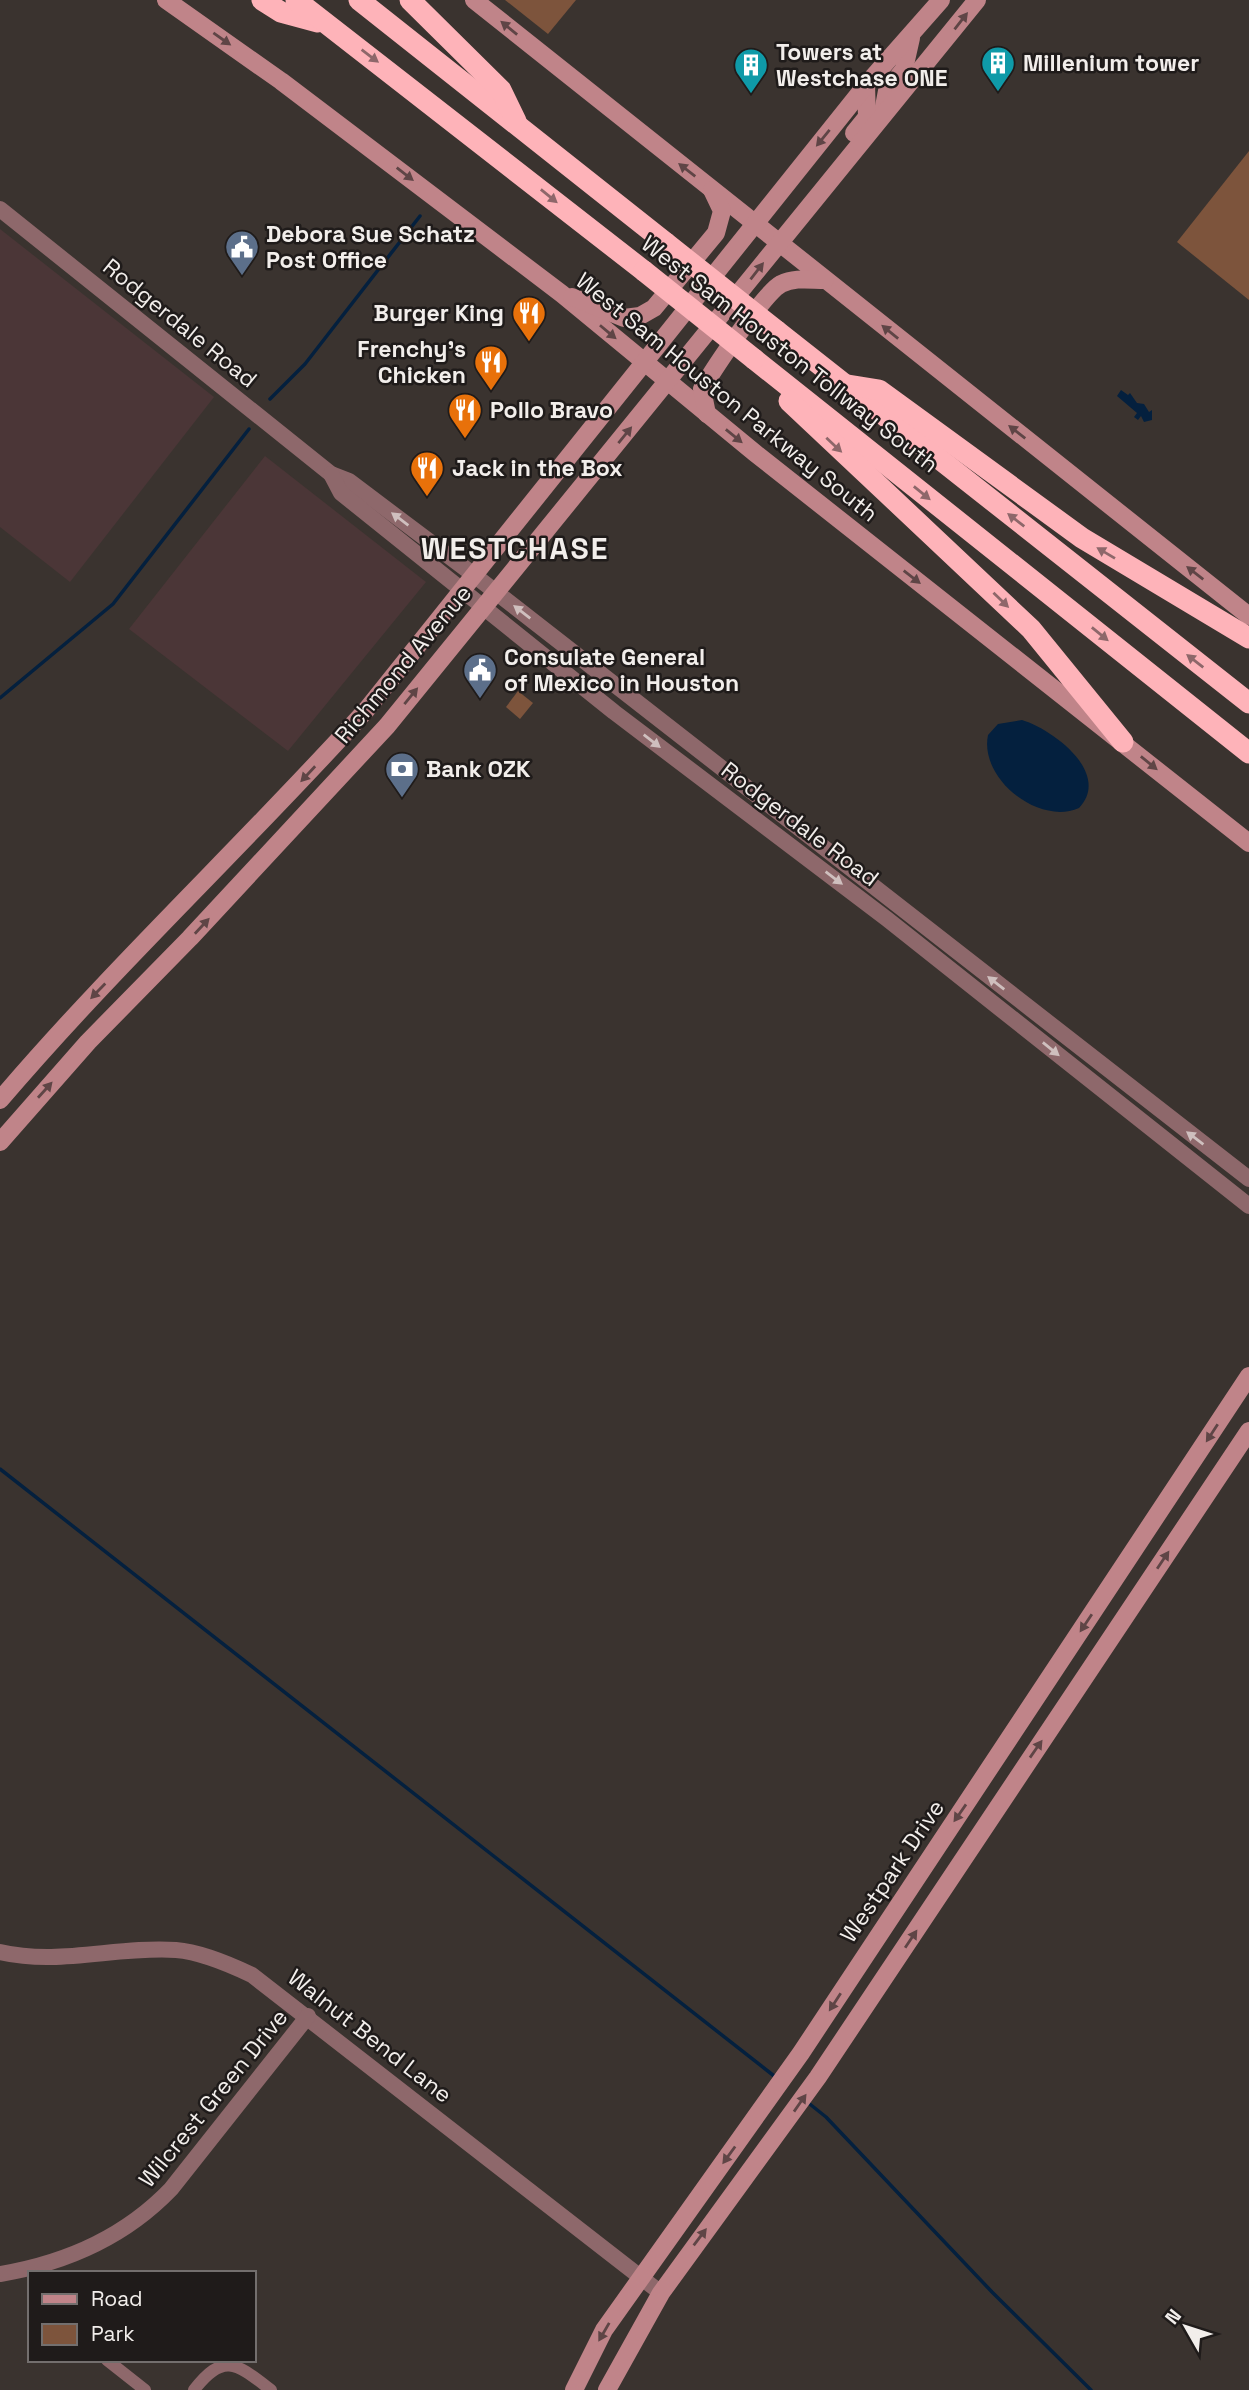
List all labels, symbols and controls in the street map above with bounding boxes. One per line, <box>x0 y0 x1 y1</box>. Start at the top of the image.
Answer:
one-way arrow <box>953 12 967 30</box>
one-way arrow <box>501 21 518 36</box>
one-way arrow <box>213 32 231 46</box>
place label: Towers at Westchase ONE <box>776 37 947 93</box>
building icon: Millenium tower <box>979 44 1017 93</box>
building icon: Towers at Westchase ONE <box>732 46 770 95</box>
place label: Millenium tower <box>1023 48 1199 78</box>
one-way arrow <box>361 49 379 63</box>
one-way arrow <box>816 129 831 147</box>
one-way arrow <box>679 162 697 177</box>
one-way arrow <box>396 167 414 182</box>
one-way arrow <box>541 188 558 203</box>
place label: Debora Sue Schatz Post Office <box>266 219 475 275</box>
public building icon: Debora Sue Schatz Post Office <box>223 228 261 277</box>
street label: West Sam Houston Tollway South <box>635 229 945 479</box>
street label: Rodgerdale Road <box>97 252 263 394</box>
one-way arrow <box>749 263 764 281</box>
street label: West Sam Houston Parkway South <box>570 266 884 528</box>
restaurant icon: Burger King <box>510 294 548 343</box>
place label: Burger King <box>374 298 504 328</box>
one-way arrow <box>599 324 616 339</box>
one-way arrow <box>882 324 900 339</box>
place label: Frenchy's Chicken <box>357 334 466 390</box>
restaurant icon: Frenchy's Chicken <box>472 343 510 392</box>
restaurant icon: Pollo Bravo <box>446 391 484 440</box>
place label: Pollo Bravo <box>490 395 613 425</box>
one-way arrow <box>617 426 632 443</box>
one-way arrow <box>1008 426 1026 440</box>
one-way arrow <box>724 428 742 443</box>
one-way arrow <box>825 437 842 453</box>
restaurant icon: Jack in the Box <box>408 449 446 498</box>
place label: Jack in the Box <box>452 453 623 483</box>
one-way arrow <box>913 485 931 500</box>
one-way arrow <box>391 513 409 527</box>
one-way arrow <box>1008 513 1026 528</box>
district label: WESTCHASE <box>421 529 609 568</box>
one-way arrow <box>1096 547 1116 560</box>
one-way arrow <box>1187 566 1205 581</box>
one-way arrow <box>903 569 921 584</box>
street label: Richmond Avenue <box>328 579 478 749</box>
one-way arrow <box>992 591 1009 607</box>
one-way arrow <box>514 605 532 620</box>
one-way arrow <box>1091 627 1109 642</box>
place label: Consulate General of Mexico in Houston <box>504 642 739 698</box>
public building icon: Consulate General of Mexico in Houston <box>461 651 499 700</box>
one-way arrow <box>1186 655 1204 669</box>
one-way arrow <box>403 688 418 705</box>
one-way arrow <box>643 733 661 748</box>
bank icon: Bank OZK <box>383 750 421 799</box>
place label: Bank OZK <box>426 754 531 784</box>
street label: Rodgerdale Road <box>715 755 885 893</box>
one-way arrow <box>1140 755 1157 770</box>
one-way arrow <box>300 765 316 783</box>
one-way arrow <box>824 870 842 885</box>
one-way arrow <box>193 918 209 935</box>
one-way arrow <box>988 975 1006 990</box>
one-way arrow <box>89 983 106 1000</box>
one-way arrow <box>1041 1042 1059 1057</box>
one-way arrow <box>37 1081 53 1099</box>
one-way arrow <box>1186 1131 1204 1145</box>
one-way arrow <box>1205 1424 1218 1443</box>
one-way arrow <box>1156 1551 1169 1570</box>
one-way arrow <box>1080 1614 1093 1633</box>
one-way arrow <box>1029 1740 1043 1758</box>
street label: Westpark Drive <box>833 1794 951 1948</box>
one-way arrow <box>953 1804 967 1822</box>
one-way arrow <box>904 1930 918 1948</box>
street label: Walnut Bend Lane <box>282 1962 458 2110</box>
one-way arrow <box>828 1992 841 2012</box>
street label: Wilcrest Green Drive <box>132 2003 294 2193</box>
one-way arrow <box>793 2094 806 2113</box>
one-way arrow <box>722 2146 736 2164</box>
one-way arrow <box>693 2229 708 2247</box>
legend <box>28 2271 256 2362</box>
text: Road <box>91 2285 143 2312</box>
north arrow <box>1151 2292 1221 2362</box>
text: N <box>1159 2304 1187 2329</box>
text: Park <box>91 2320 135 2347</box>
one-way arrow <box>598 2322 611 2341</box>

